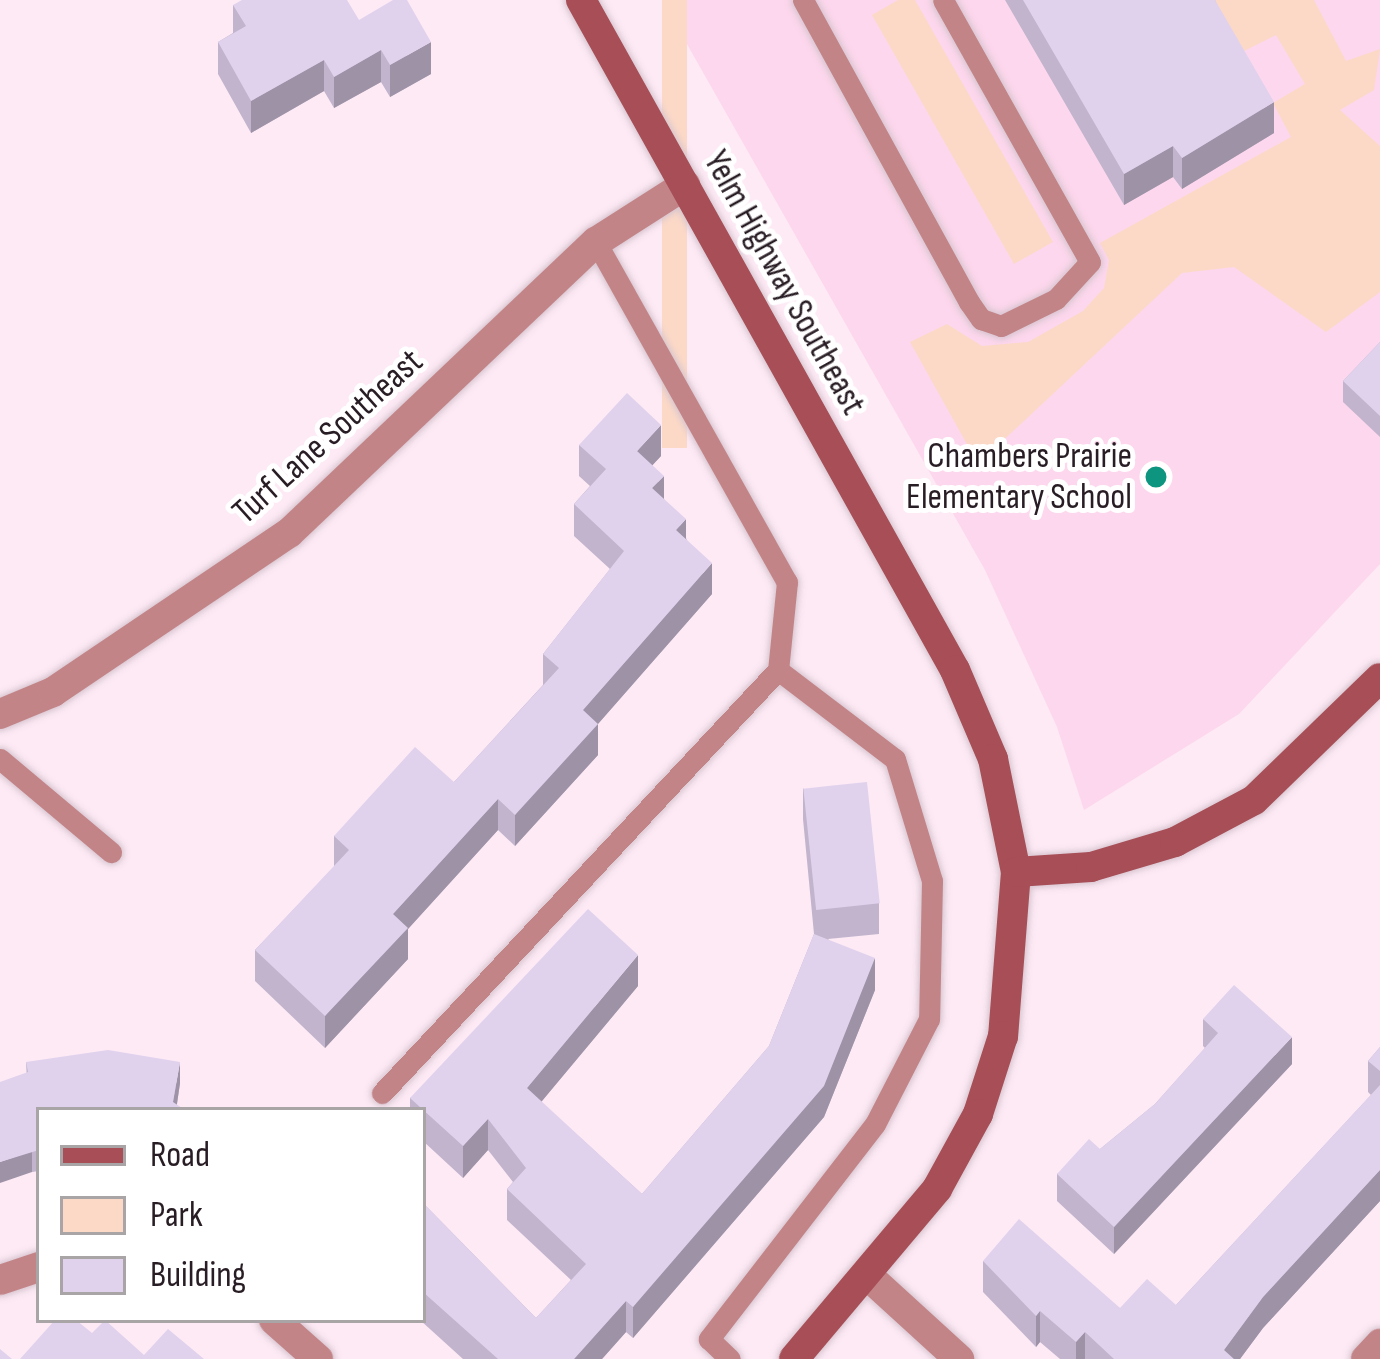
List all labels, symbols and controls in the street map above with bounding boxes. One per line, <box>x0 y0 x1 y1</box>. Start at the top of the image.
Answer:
street label: Yelm Highway Southeast <box>694 144 874 422</box>
street label: Turf Lane Southeast <box>224 340 432 534</box>
place label: Chambers Prairie Elementary School <box>906 434 1132 519</box>
marker: Chambers Prairie Elementary School <box>1143 464 1169 490</box>
legend <box>36 1107 426 1323</box>
text: Road <box>150 1134 210 1177</box>
text: Park <box>150 1194 203 1237</box>
text: Building <box>150 1254 246 1297</box>

